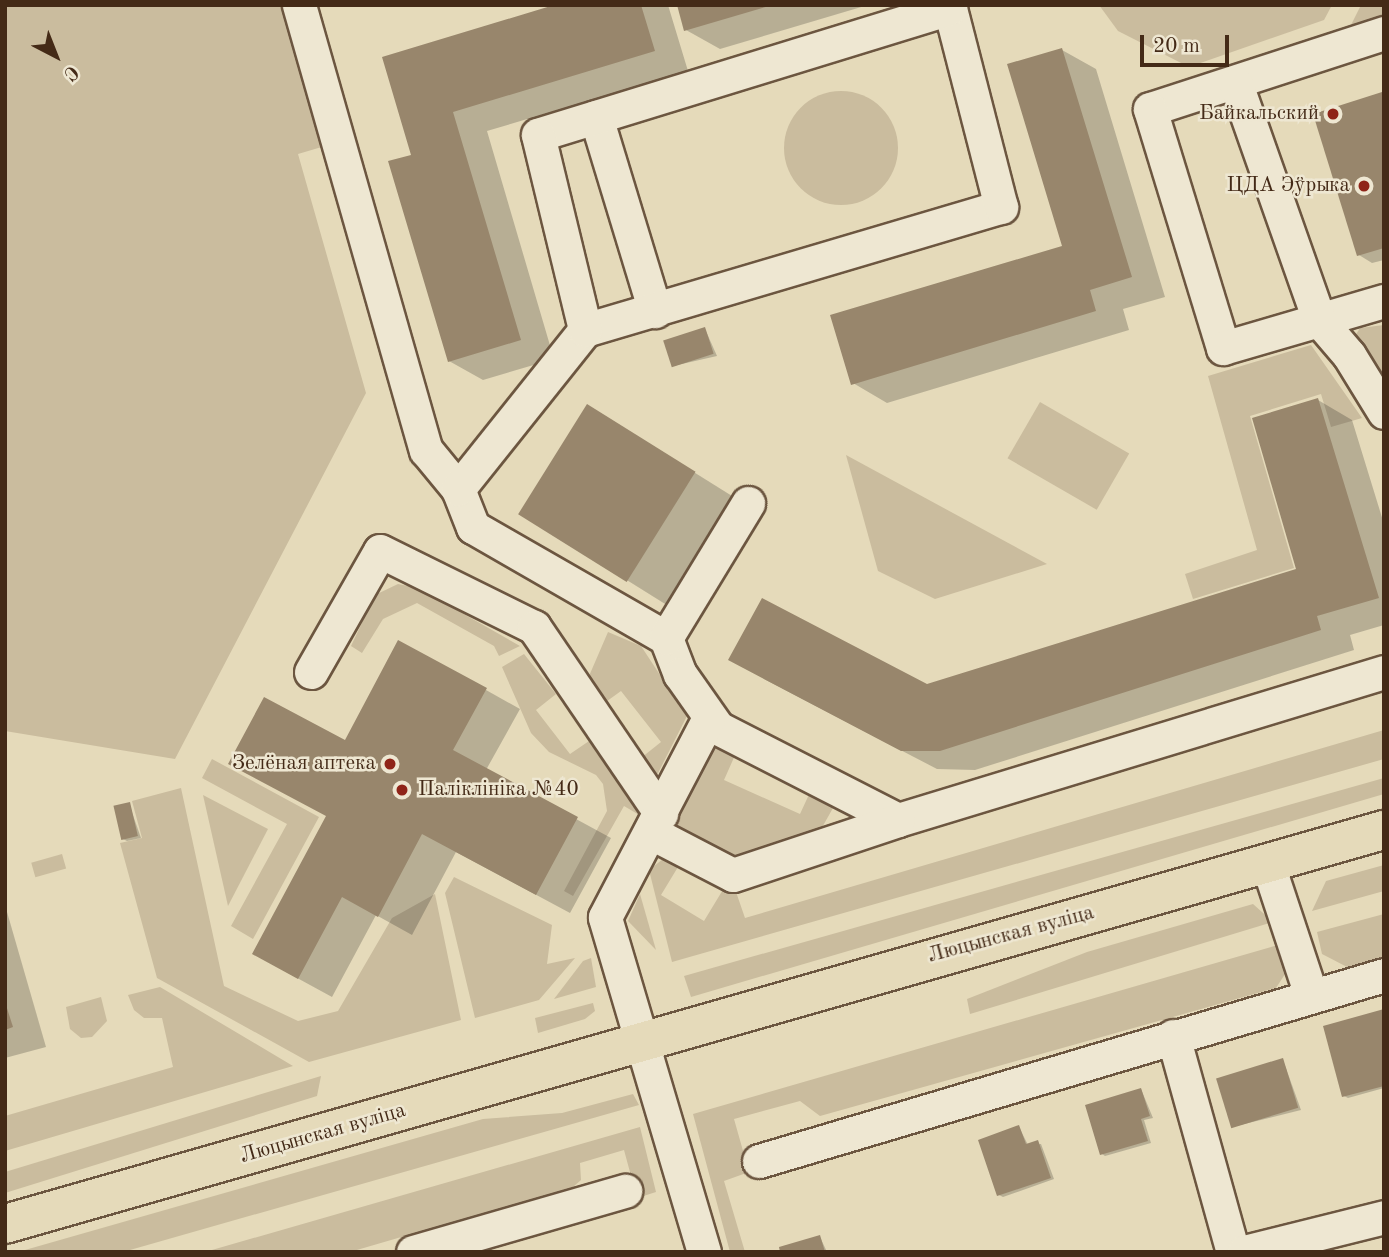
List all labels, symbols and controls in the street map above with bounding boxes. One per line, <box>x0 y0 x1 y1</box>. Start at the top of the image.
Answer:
north arrow <box>21 21 91 91</box>
scale bar <box>1144 21 1233 65</box>
text: 20 m <box>1153 36 1200 57</box>
text: С <box>59 61 81 83</box>
place label: Байкальский <box>1199 101 1319 127</box>
marker: Байкальский <box>1325 106 1341 122</box>
place label: ЦДА Эўрыка <box>1227 173 1350 199</box>
marker: ЦДА Эўрыка <box>1356 178 1372 194</box>
place label: Зелёная аптека <box>232 751 376 777</box>
marker: Зелёная аптека <box>382 756 398 772</box>
place label: Паліклініка №40 <box>418 777 579 803</box>
marker: Паліклініка №40 <box>392 780 412 800</box>
street label: Люцынская вуліца <box>925 901 1097 969</box>
street label: Люцынская вуліца <box>237 1098 409 1170</box>

